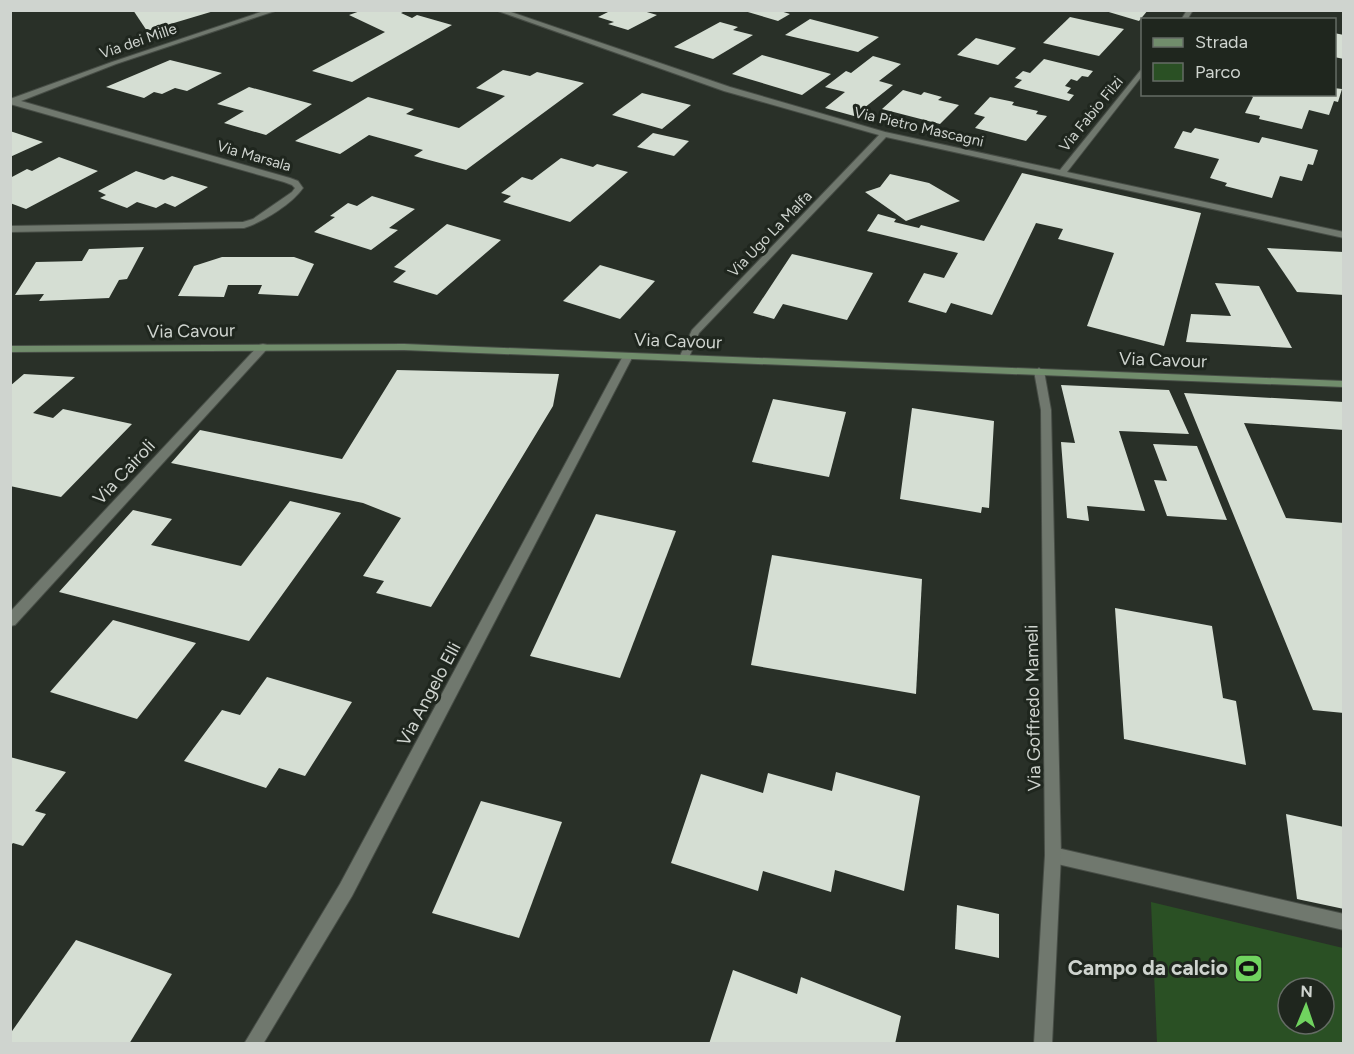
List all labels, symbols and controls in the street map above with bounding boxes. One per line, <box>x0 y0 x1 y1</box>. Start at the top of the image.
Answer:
legend <box>1141 18 1336 96</box>
street label: Via dei Mille <box>97 19 179 63</box>
text: Strada <box>1195 31 1248 53</box>
text: Parco <box>1195 61 1241 83</box>
street label: Via Fabio Filzi <box>1055 73 1127 155</box>
street label: Via Pietro Mascagni <box>852 103 986 151</box>
street label: Via Marsala <box>215 137 293 175</box>
street label: Via Ugo La Malfa <box>724 187 816 281</box>
street label: Via Cavour <box>147 319 235 343</box>
street label: Via Cavour <box>634 328 722 354</box>
street label: Via Cavour <box>1119 347 1207 373</box>
street label: Via Cairoli <box>88 435 160 509</box>
street label: Via Goffredo Mameli <box>1021 624 1045 792</box>
street label: Via Angelo Elli <box>392 638 466 750</box>
sports icon: Campo da calcio <box>1233 952 1265 984</box>
place label: Campo da calcio <box>1068 955 1228 980</box>
north arrow <box>1276 976 1336 1036</box>
text: N <box>1300 982 1313 1001</box>

